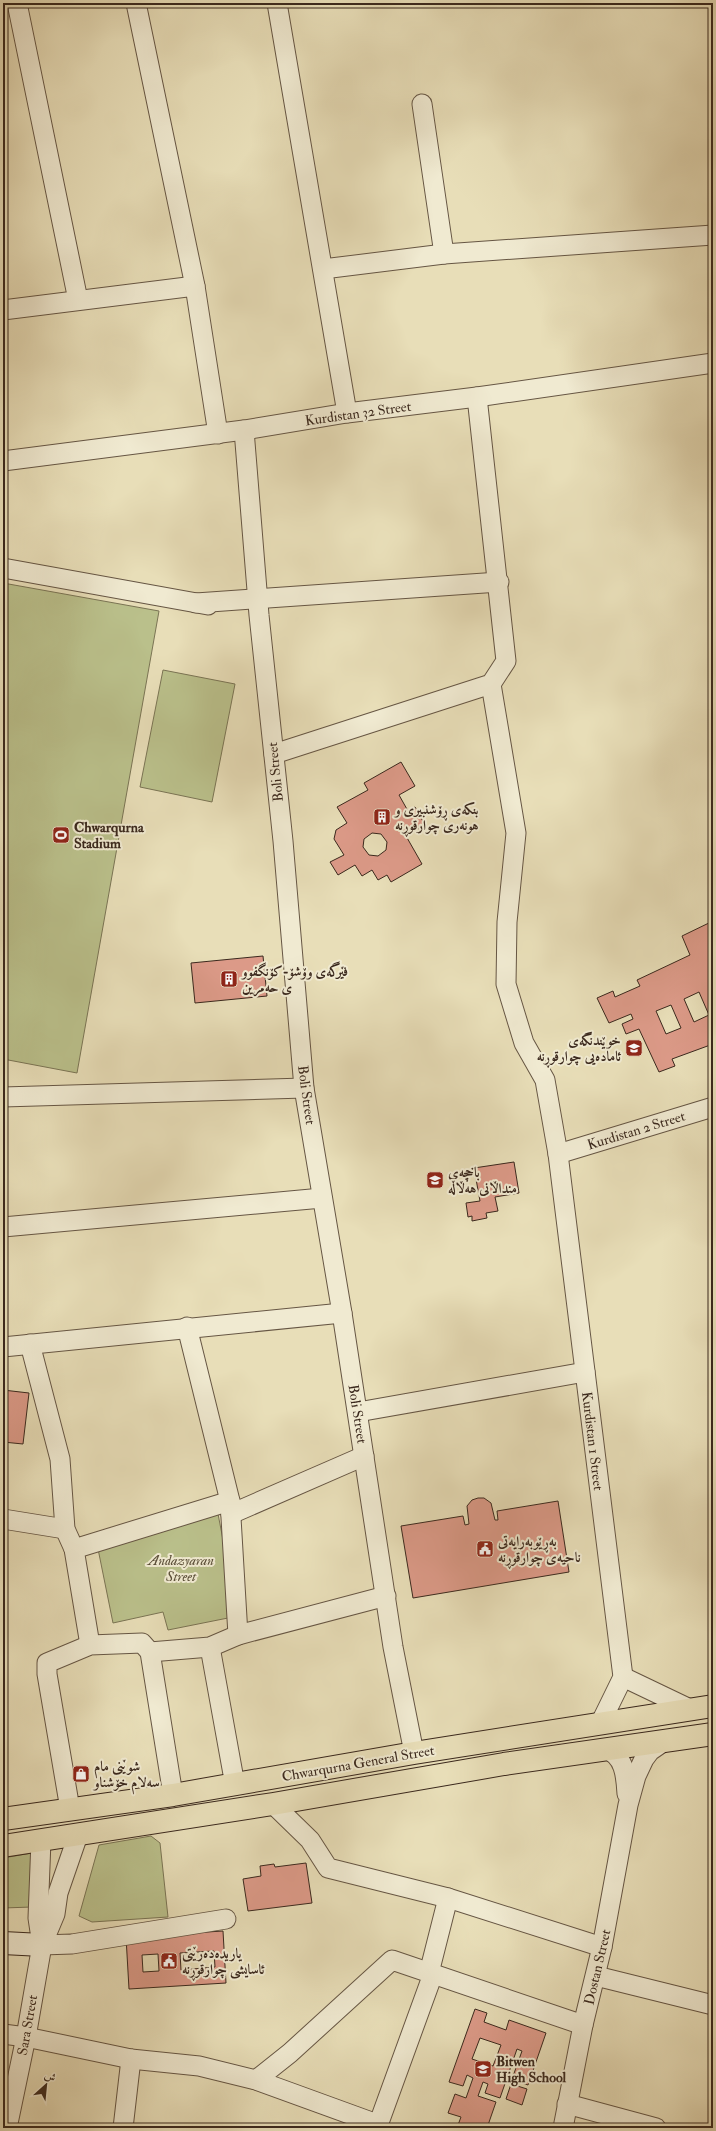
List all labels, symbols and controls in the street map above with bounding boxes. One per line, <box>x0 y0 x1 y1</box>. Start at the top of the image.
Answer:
street label: Kurdistan 32 Street <box>304 398 413 429</box>
street label: Boli Street <box>264 741 287 803</box>
place label: بنکەی ڕۆشنبیری و هونەری چوارقوڕنە <box>393 801 479 838</box>
building icon: بنکەی ڕۆشنبیری و هونەری چوارقوڕنە <box>372 807 392 827</box>
place label: Chwarqurna Stadium <box>74 819 145 852</box>
sports icon: Chwarqurna Stadium <box>51 825 71 845</box>
place label: فێرگەی وۆشۆ-کۆنگفوو ی حەمرین <box>240 961 348 997</box>
building icon: فێرگەی وۆشۆ-کۆنگفوو ی حەمرین <box>219 969 239 989</box>
place label: خوێندنگەی ئامادەیی چوارقوڕنە <box>537 1031 621 1069</box>
school or university icon: خوێندنگەی ئامادەیی چوارقوڕنە <box>624 1038 644 1058</box>
street label: Boli Street <box>294 1064 319 1126</box>
street label: Kurdistan 2 Street <box>585 1107 688 1153</box>
place label: باخچەی منداڵانی هەڵاڵە <box>448 1164 517 1197</box>
school or university icon: باخچەی منداڵانی هەڵاڵە <box>425 1170 445 1190</box>
street label: Boli Street <box>344 1383 371 1445</box>
street label: Kurdistan 1 Street <box>578 1391 607 1492</box>
place label: بەڕێوبەرایەتی ناحیەی چوارقوڕنە <box>497 1533 581 1570</box>
public building icon: بەڕێوبەرایەتی ناحیەی چوارقوڕنە <box>475 1539 495 1559</box>
park label: Andazyaran Street <box>146 1552 214 1585</box>
street label: Chwarqurna General Street <box>280 1742 436 1785</box>
place label: شوێنی مام سەلام خۆشناو <box>92 1758 160 1795</box>
shop icon: شوێنی مام سەلام خۆشناو <box>71 1764 91 1784</box>
street label: Dostan Street <box>581 1927 615 2007</box>
place label: یاریدەدەرێتی ئاسایشی چوارقوڕنە <box>182 1945 265 1982</box>
public building icon: یاریدەدەرێتی ئاسایشی چوارقوڕنە <box>159 1951 179 1971</box>
street label: Sara Street <box>14 1993 41 2057</box>
place label: Bitwen High School <box>496 2053 567 2087</box>
school or university icon: Bitwen High School <box>473 2059 493 2079</box>
north arrow <box>26 2065 66 2105</box>
text: ش <box>42 2068 58 2085</box>

